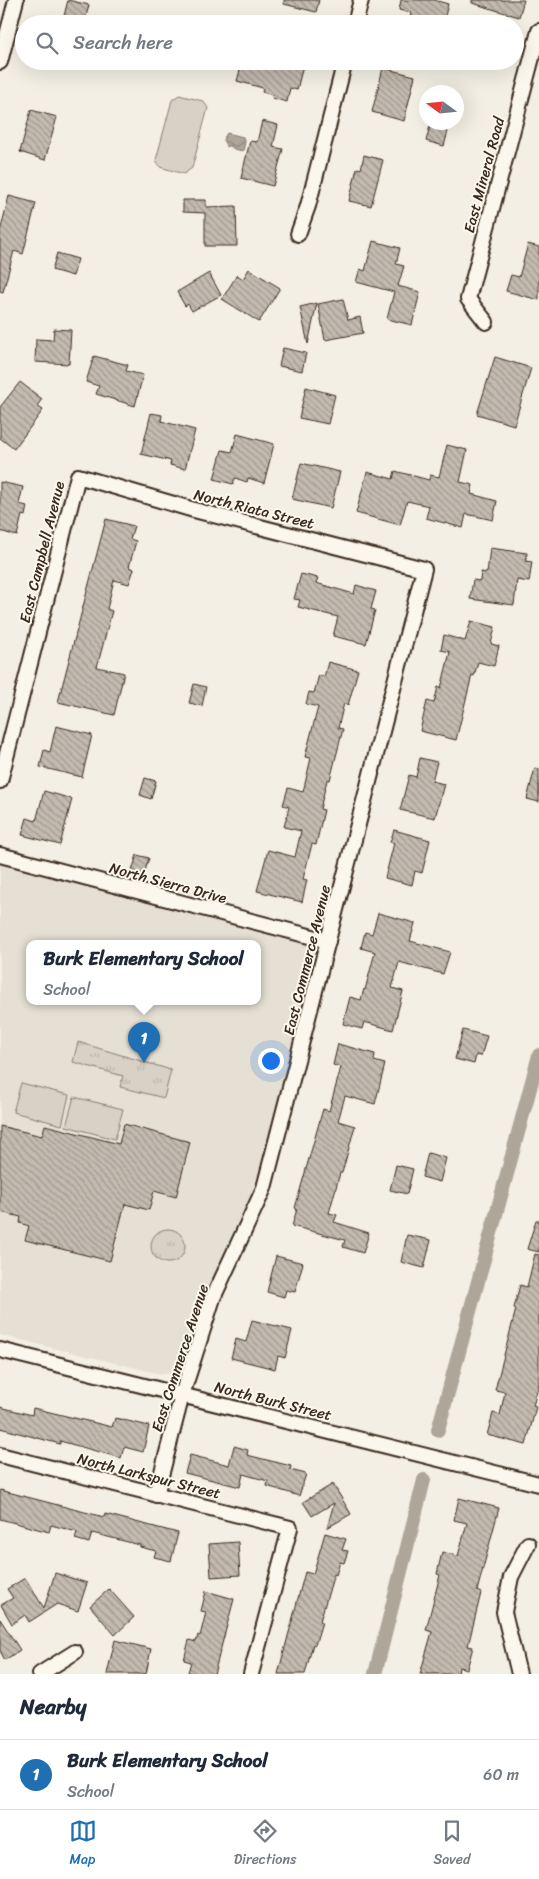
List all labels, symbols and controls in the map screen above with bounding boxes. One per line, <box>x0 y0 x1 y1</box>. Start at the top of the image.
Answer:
search box <box>15 15 524 70</box>
text: Search here <box>73 26 173 59</box>
icon: search <box>33 29 61 57</box>
north arrow <box>419 85 464 130</box>
street label: East Mineral Road <box>456 113 512 236</box>
street label: East Campbell Avenue <box>12 478 72 626</box>
street label: North Riata Street <box>191 481 317 537</box>
street label: North Sierra Drive <box>106 855 230 911</box>
street label: East Commerce Avenue <box>276 882 338 1038</box>
popup <box>26 940 261 1005</box>
text: Burk Elementary School <box>43 942 244 975</box>
text: School <box>43 975 90 1004</box>
pin: 1 <box>128 1022 160 1063</box>
your location <box>258 1048 284 1074</box>
street label: East Commerce Avenue <box>144 1280 216 1435</box>
street label: North Burk Street <box>211 1374 335 1428</box>
street label: North Larkspur Street <box>75 1446 224 1506</box>
text: Nearby <box>20 1688 86 1726</box>
text: Burk Elementary School <box>67 1744 268 1777</box>
text: 1 <box>33 1760 39 1789</box>
text: 60 m <box>483 1760 519 1789</box>
text: School <box>67 1777 114 1806</box>
tab: Map <box>69 1817 97 1872</box>
tab: Directions <box>234 1817 296 1872</box>
tab: Saved <box>434 1817 470 1872</box>

